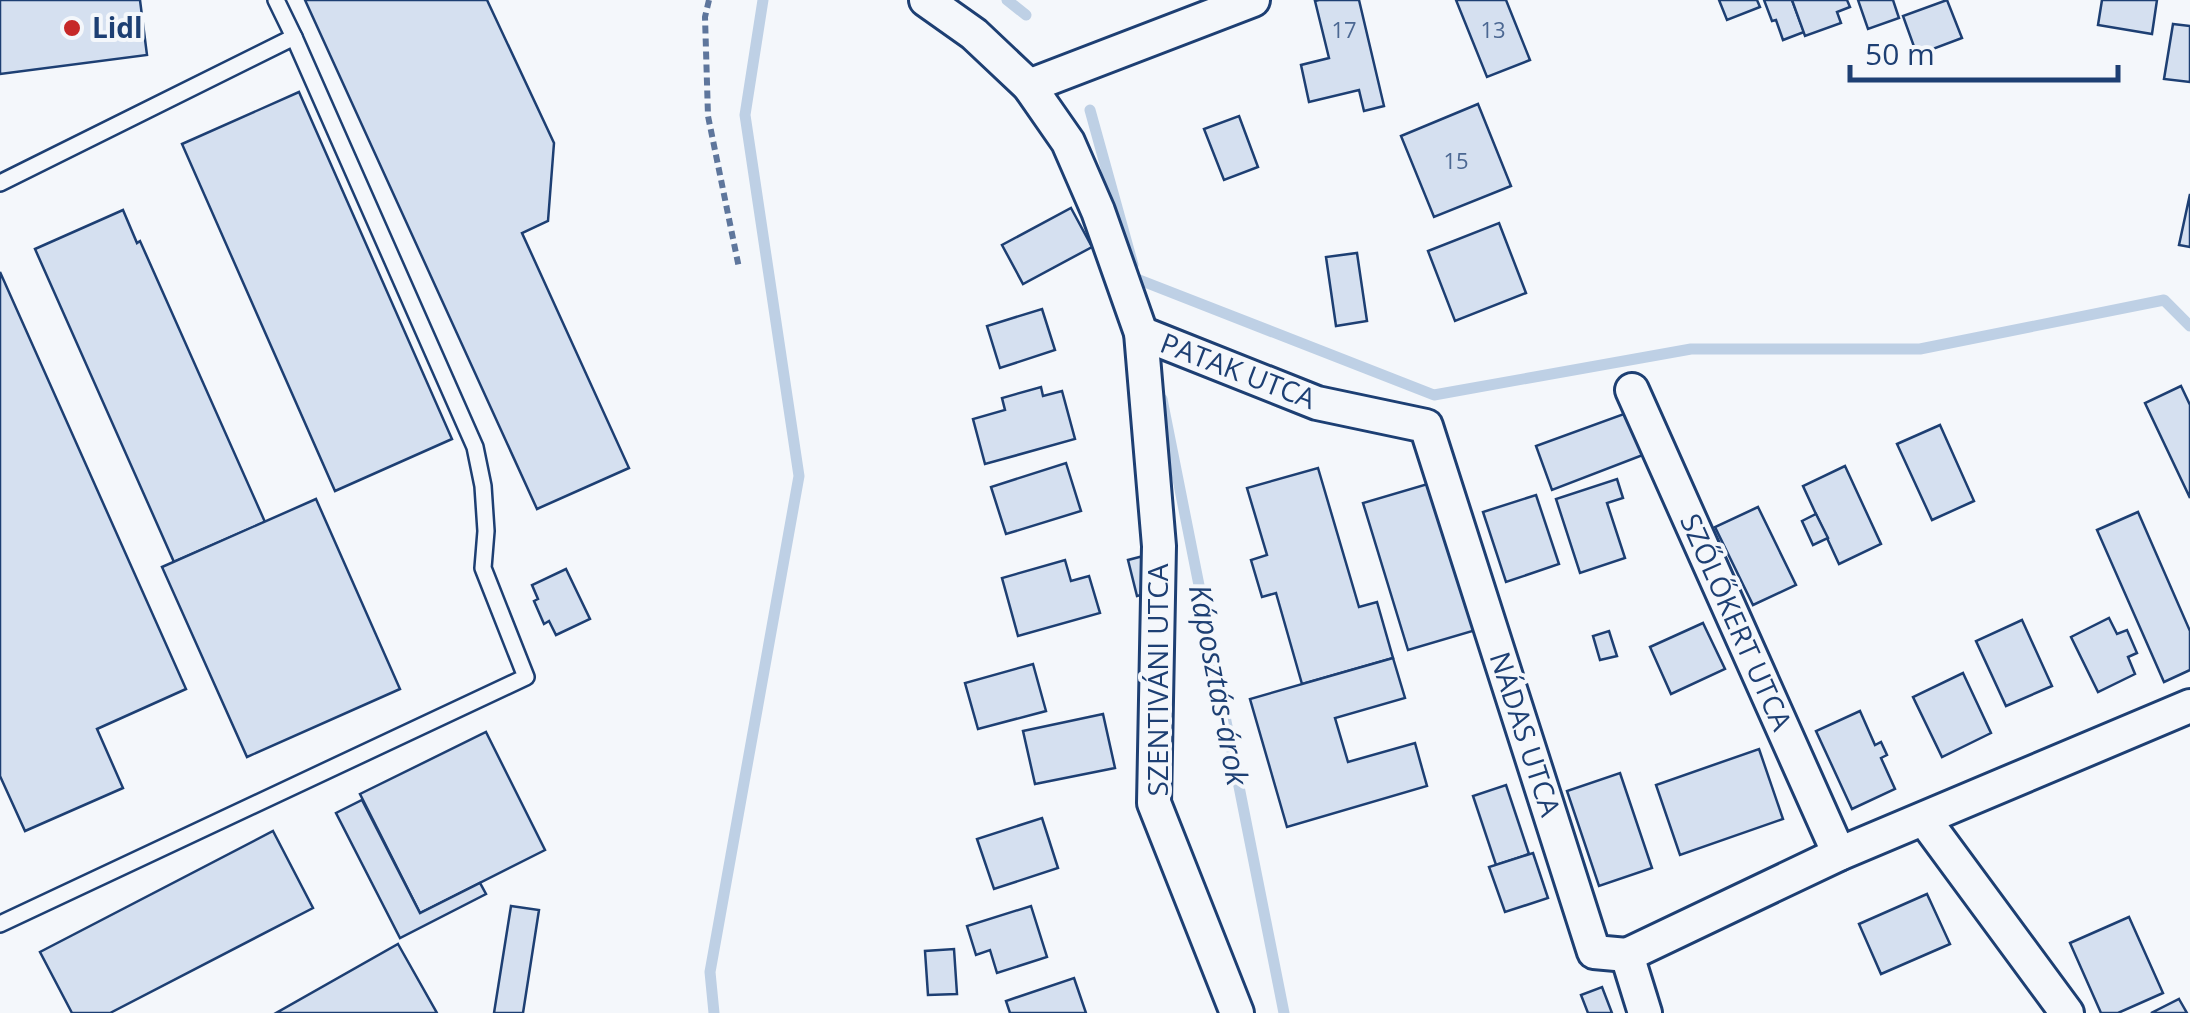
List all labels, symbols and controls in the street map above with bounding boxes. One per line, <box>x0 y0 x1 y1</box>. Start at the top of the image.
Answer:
place label: Lidl <box>92 8 143 46</box>
house number: 17 <box>1331 14 1357 44</box>
house number: 13 <box>1480 14 1506 44</box>
marker: Lidl <box>61 17 83 39</box>
scale bar <box>1850 20 2118 82</box>
text: 50 m <box>1865 33 1935 74</box>
house number: 15 <box>1443 145 1469 175</box>
street label: PATAK UTCA <box>1155 323 1322 417</box>
street label: SZŐLŐKERT UTCA <box>1672 507 1802 736</box>
street label: SZENTIVÁNI UTCA <box>1138 563 1176 797</box>
water label: Káposztás-árok <box>1180 581 1259 790</box>
street label: NÁDAS UTCA <box>1482 647 1570 821</box>

